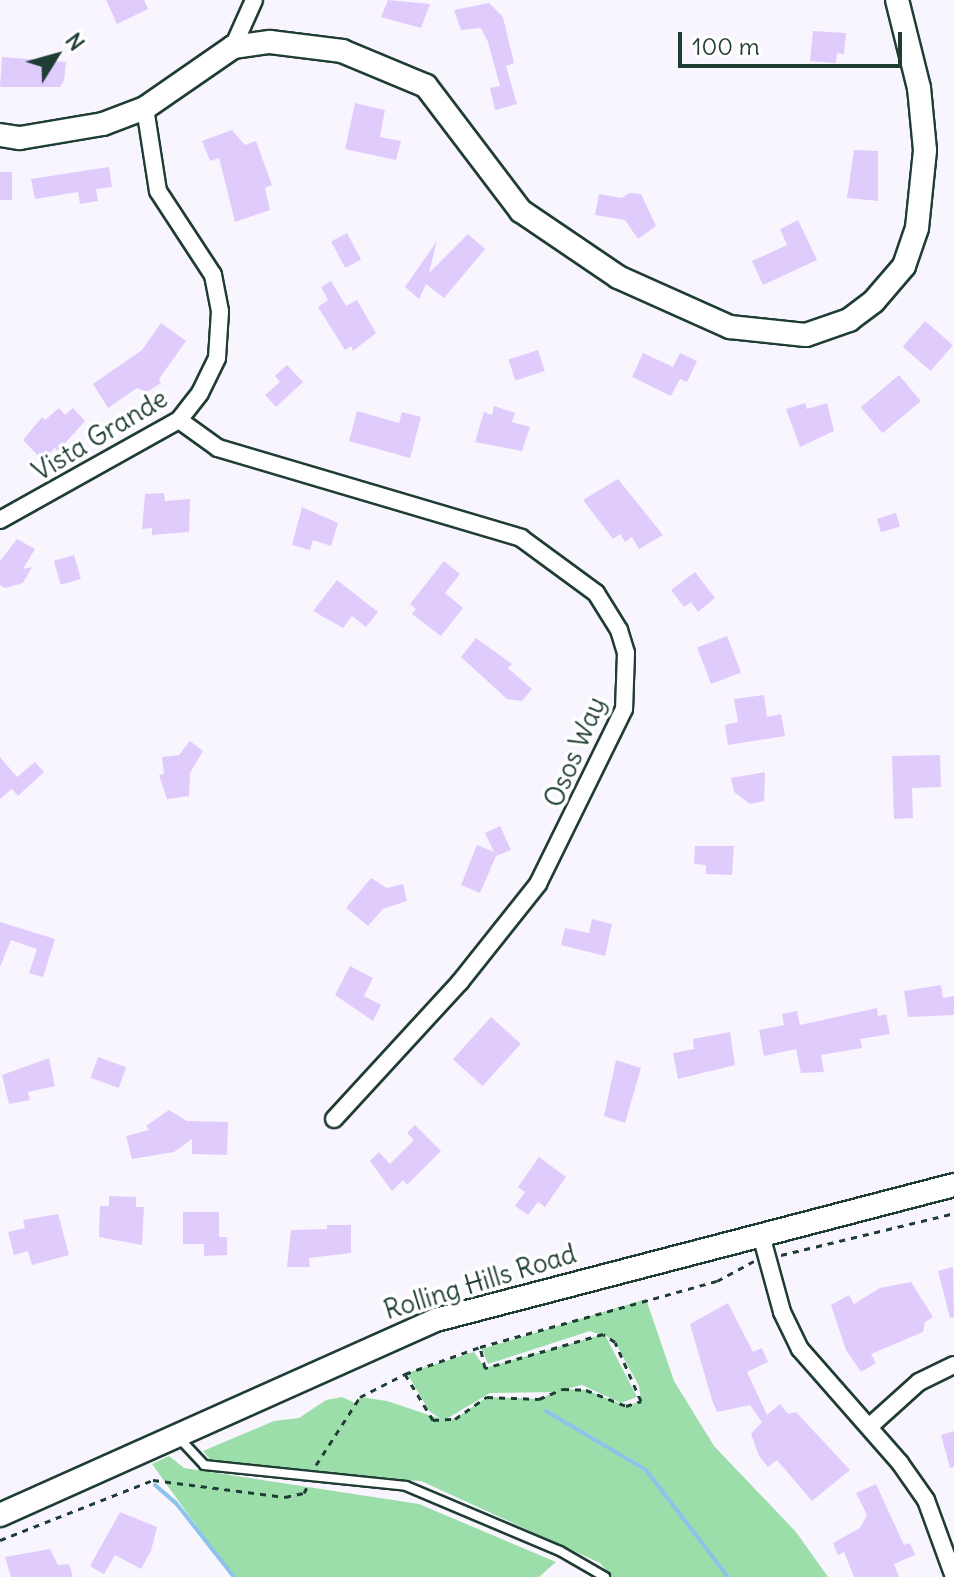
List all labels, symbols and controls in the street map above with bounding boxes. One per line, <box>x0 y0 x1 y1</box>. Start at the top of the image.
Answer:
north arrow <box>16 16 96 96</box>
scale bar <box>682 16 906 66</box>
text: N <box>59 27 91 56</box>
text: 100 m <box>692 31 760 61</box>
street label: Vista Grande <box>27 383 173 487</box>
street label: Osos Way <box>538 692 612 812</box>
street label: Rolling Hills Road <box>380 1238 580 1326</box>

